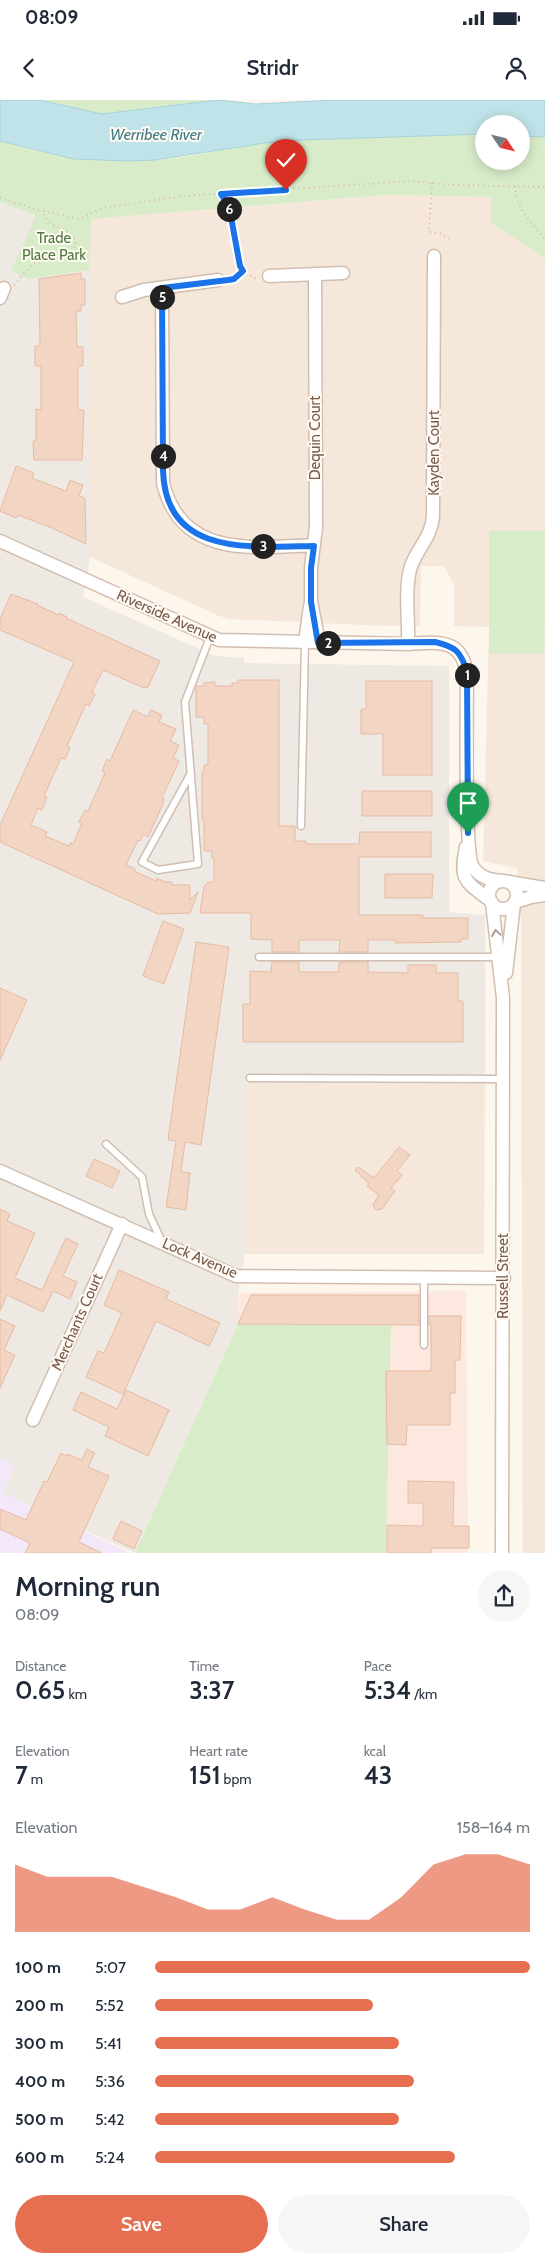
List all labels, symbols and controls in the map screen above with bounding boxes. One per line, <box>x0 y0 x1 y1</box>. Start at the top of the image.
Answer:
text: 08:09 <box>25 6 78 29</box>
icon: back <box>15 54 43 82</box>
text: Stridr <box>247 54 298 81</box>
icon: person <box>502 54 530 82</box>
north arrow <box>475 115 530 170</box>
map controls <box>475 115 530 170</box>
water label: Werribee River <box>110 125 203 144</box>
pin <box>265 139 307 190</box>
icon: check <box>272 146 300 174</box>
pin: 6 <box>216 196 242 222</box>
text: 6 <box>226 200 233 218</box>
park label: Trade Place Park <box>22 229 86 264</box>
pin: 5 <box>150 284 174 310</box>
text: 5 <box>159 288 166 306</box>
street label: Dequin Court <box>306 396 324 480</box>
street label: Kayden Court <box>425 410 443 496</box>
pin: 4 <box>150 444 176 468</box>
text: 4 <box>159 447 168 465</box>
pin: 3 <box>250 534 276 558</box>
text: 3 <box>260 537 267 555</box>
street label: Riverside Avenue <box>114 586 220 646</box>
pin: 2 <box>316 630 340 656</box>
text: 2 <box>325 634 332 652</box>
pin: 1 <box>454 662 480 688</box>
text: 1 <box>465 666 470 684</box>
pin <box>447 782 489 833</box>
icon: arrive <box>454 789 482 817</box>
one-way arrow <box>491 928 502 936</box>
street label: Russell Street <box>494 1233 512 1319</box>
street label: Lock Avenue <box>160 1234 241 1282</box>
street label: Merchants Court <box>48 1271 106 1373</box>
text: Morning run <box>15 1569 160 1603</box>
button: share <box>478 1570 530 1622</box>
text: 08:09 <box>15 1605 59 1624</box>
text: Distance <box>15 1657 67 1675</box>
text: Time <box>189 1657 219 1675</box>
text: Pace <box>364 1657 392 1675</box>
text: 0.65 <box>15 1675 65 1705</box>
text: 3:37 <box>189 1675 234 1705</box>
text: 5:34 <box>364 1675 411 1705</box>
text: km <box>65 1685 87 1703</box>
text: /km <box>411 1685 437 1703</box>
text: Elevation <box>15 1742 70 1760</box>
text: Heart rate <box>189 1742 248 1760</box>
text: kcal <box>364 1742 386 1760</box>
text: 7 <box>15 1760 28 1790</box>
text: 151 <box>189 1760 220 1790</box>
text: 43 <box>364 1760 392 1790</box>
text: m <box>28 1770 43 1788</box>
text: bpm <box>220 1770 251 1788</box>
text: Elevation <box>15 1818 78 1837</box>
text: 158–164 m <box>457 1818 530 1837</box>
text: 100 m <box>15 1958 61 1977</box>
text: 5:07 <box>95 1958 126 1977</box>
text: 200 m <box>15 1996 64 2015</box>
text: 5:52 <box>95 1996 124 2015</box>
text: 300 m <box>15 2034 64 2053</box>
text: 5:41 <box>95 2034 121 2053</box>
text: 400 m <box>15 2072 65 2091</box>
text: 5:36 <box>95 2072 125 2091</box>
text: 500 m <box>15 2110 64 2129</box>
text: 5:42 <box>95 2110 125 2129</box>
text: 600 m <box>15 2148 64 2167</box>
text: 5:24 <box>95 2148 125 2167</box>
button: Save <box>15 2195 268 2253</box>
button: Share <box>278 2195 530 2253</box>

